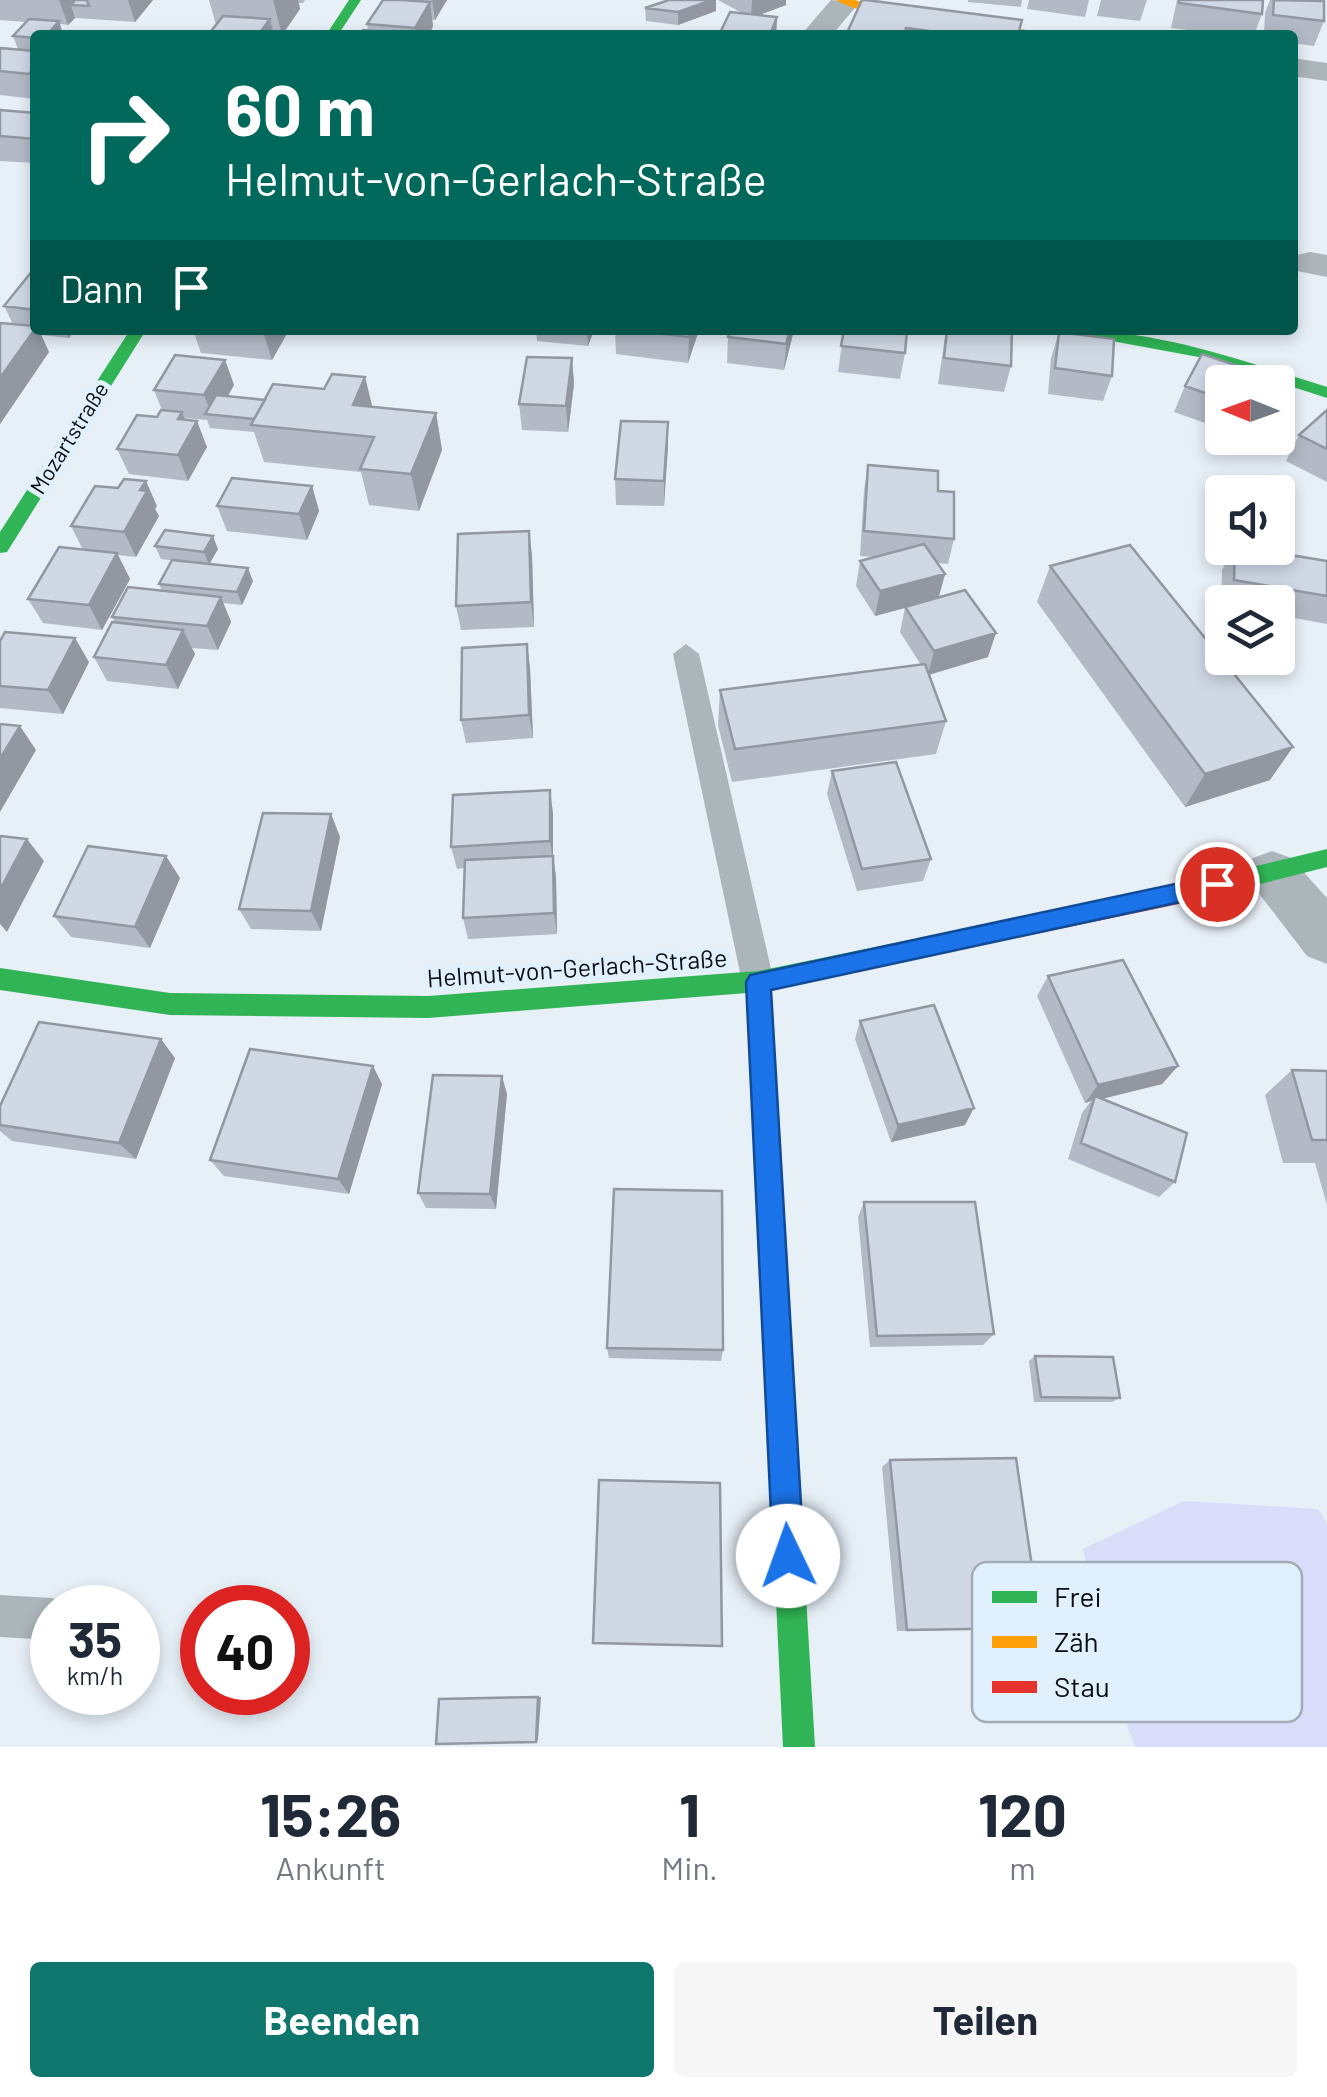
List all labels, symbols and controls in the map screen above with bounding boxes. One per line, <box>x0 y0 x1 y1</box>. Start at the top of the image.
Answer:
text: 60 m <box>225 66 375 150</box>
icon: right <box>60 70 190 200</box>
text: Helmut-von-Gerlach-Straße <box>225 151 767 205</box>
icon: arrive <box>164 260 219 315</box>
text: Dann <box>60 265 144 311</box>
north arrow <box>1205 365 1295 455</box>
map controls <box>1205 365 1295 675</box>
street label: Mozartstraße <box>24 377 113 498</box>
button: sound <box>1205 475 1295 565</box>
button: layers <box>1205 585 1295 675</box>
pin <box>1175 842 1260 927</box>
icon: arrive <box>1190 857 1245 912</box>
street label: Helmut-von-Gerlach-Straße <box>426 942 728 992</box>
position arrow <box>736 1504 840 1608</box>
legend <box>972 1562 1302 1722</box>
text: Frei <box>1054 1579 1102 1613</box>
speed limit sign: 40 <box>180 1585 310 1715</box>
text: 35 <box>68 1608 122 1668</box>
text: Zäh <box>1054 1624 1099 1658</box>
text: km/h <box>67 1660 123 1690</box>
text: Stau <box>1054 1669 1110 1703</box>
text: 15:26 <box>260 1777 401 1849</box>
text: 1 <box>679 1777 700 1849</box>
text: 120 <box>978 1777 1067 1849</box>
text: Ankunft <box>276 1848 386 1886</box>
text: Min. <box>661 1848 718 1886</box>
text: m <box>1009 1848 1036 1886</box>
button: Beenden <box>30 1962 654 2077</box>
button: Teilen <box>674 1962 1297 2077</box>

